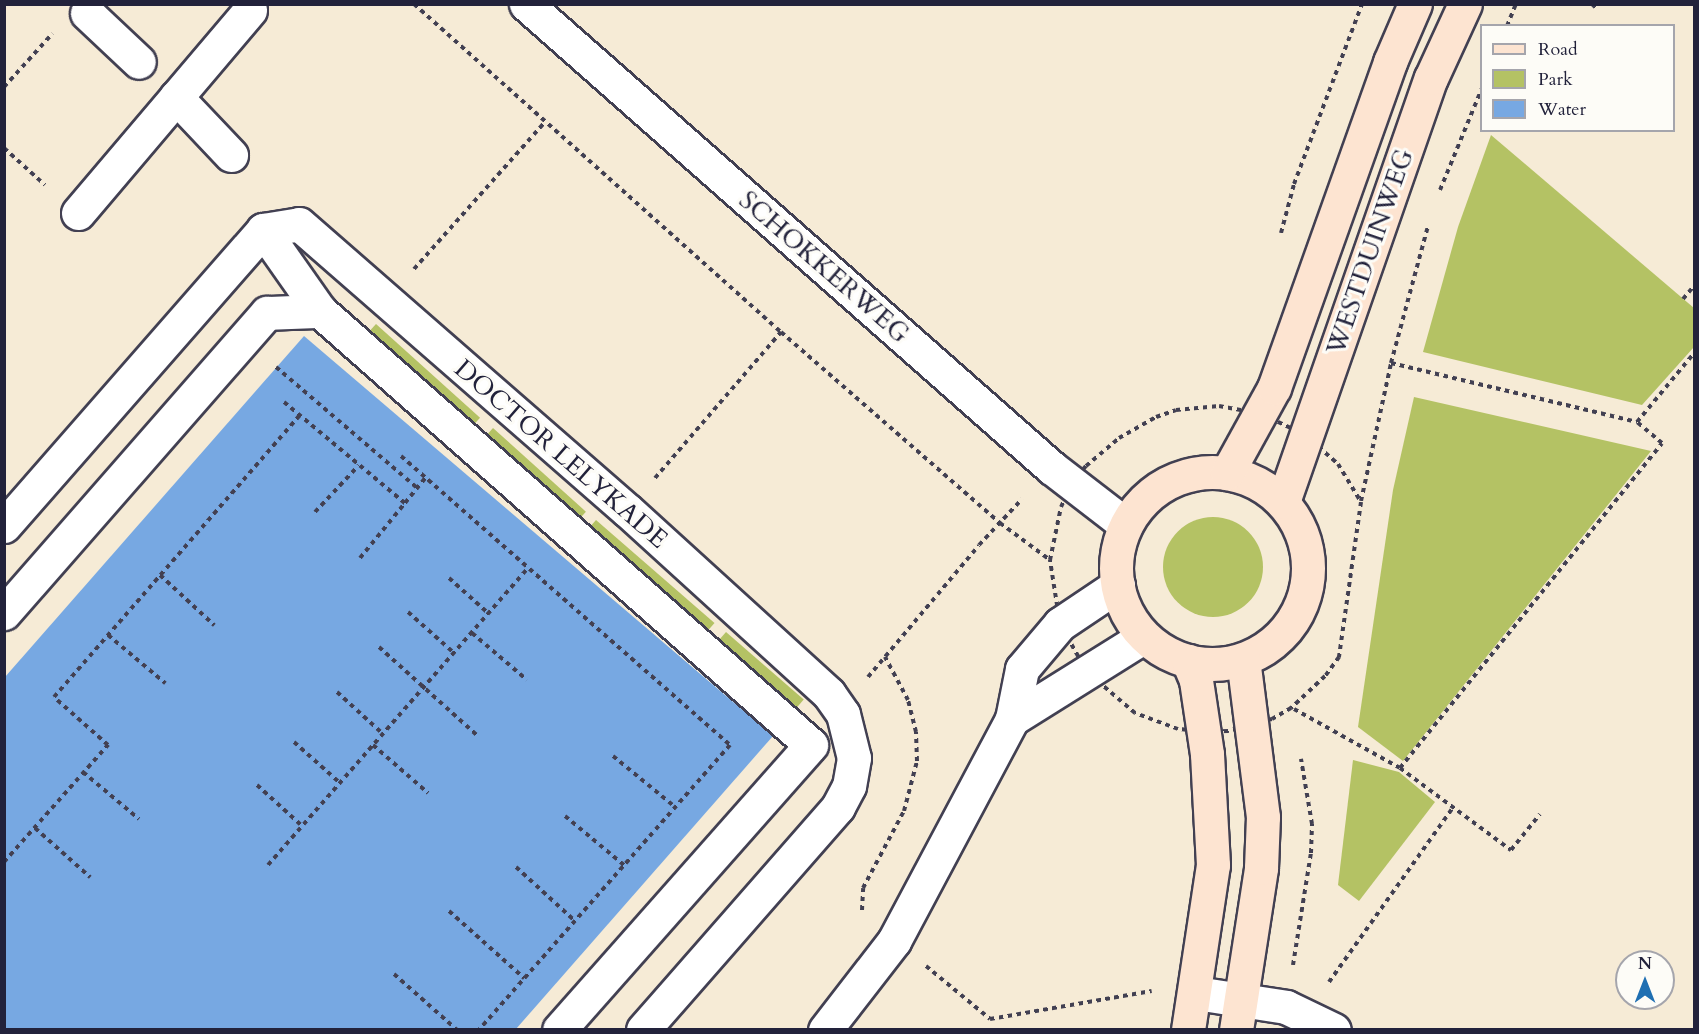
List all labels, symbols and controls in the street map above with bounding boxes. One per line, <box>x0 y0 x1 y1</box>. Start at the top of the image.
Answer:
legend <box>1480 24 1675 132</box>
text: Road <box>1538 37 1578 62</box>
text: Park <box>1538 67 1573 92</box>
text: Water <box>1538 97 1586 122</box>
street label: WESTDUINWEG <box>1320 145 1420 359</box>
street label: SCHOKKERWEG <box>733 185 915 349</box>
street label: DOCTOR LELYKADE <box>448 353 674 555</box>
north arrow <box>1615 950 1675 1010</box>
text: N <box>1638 953 1652 975</box>

